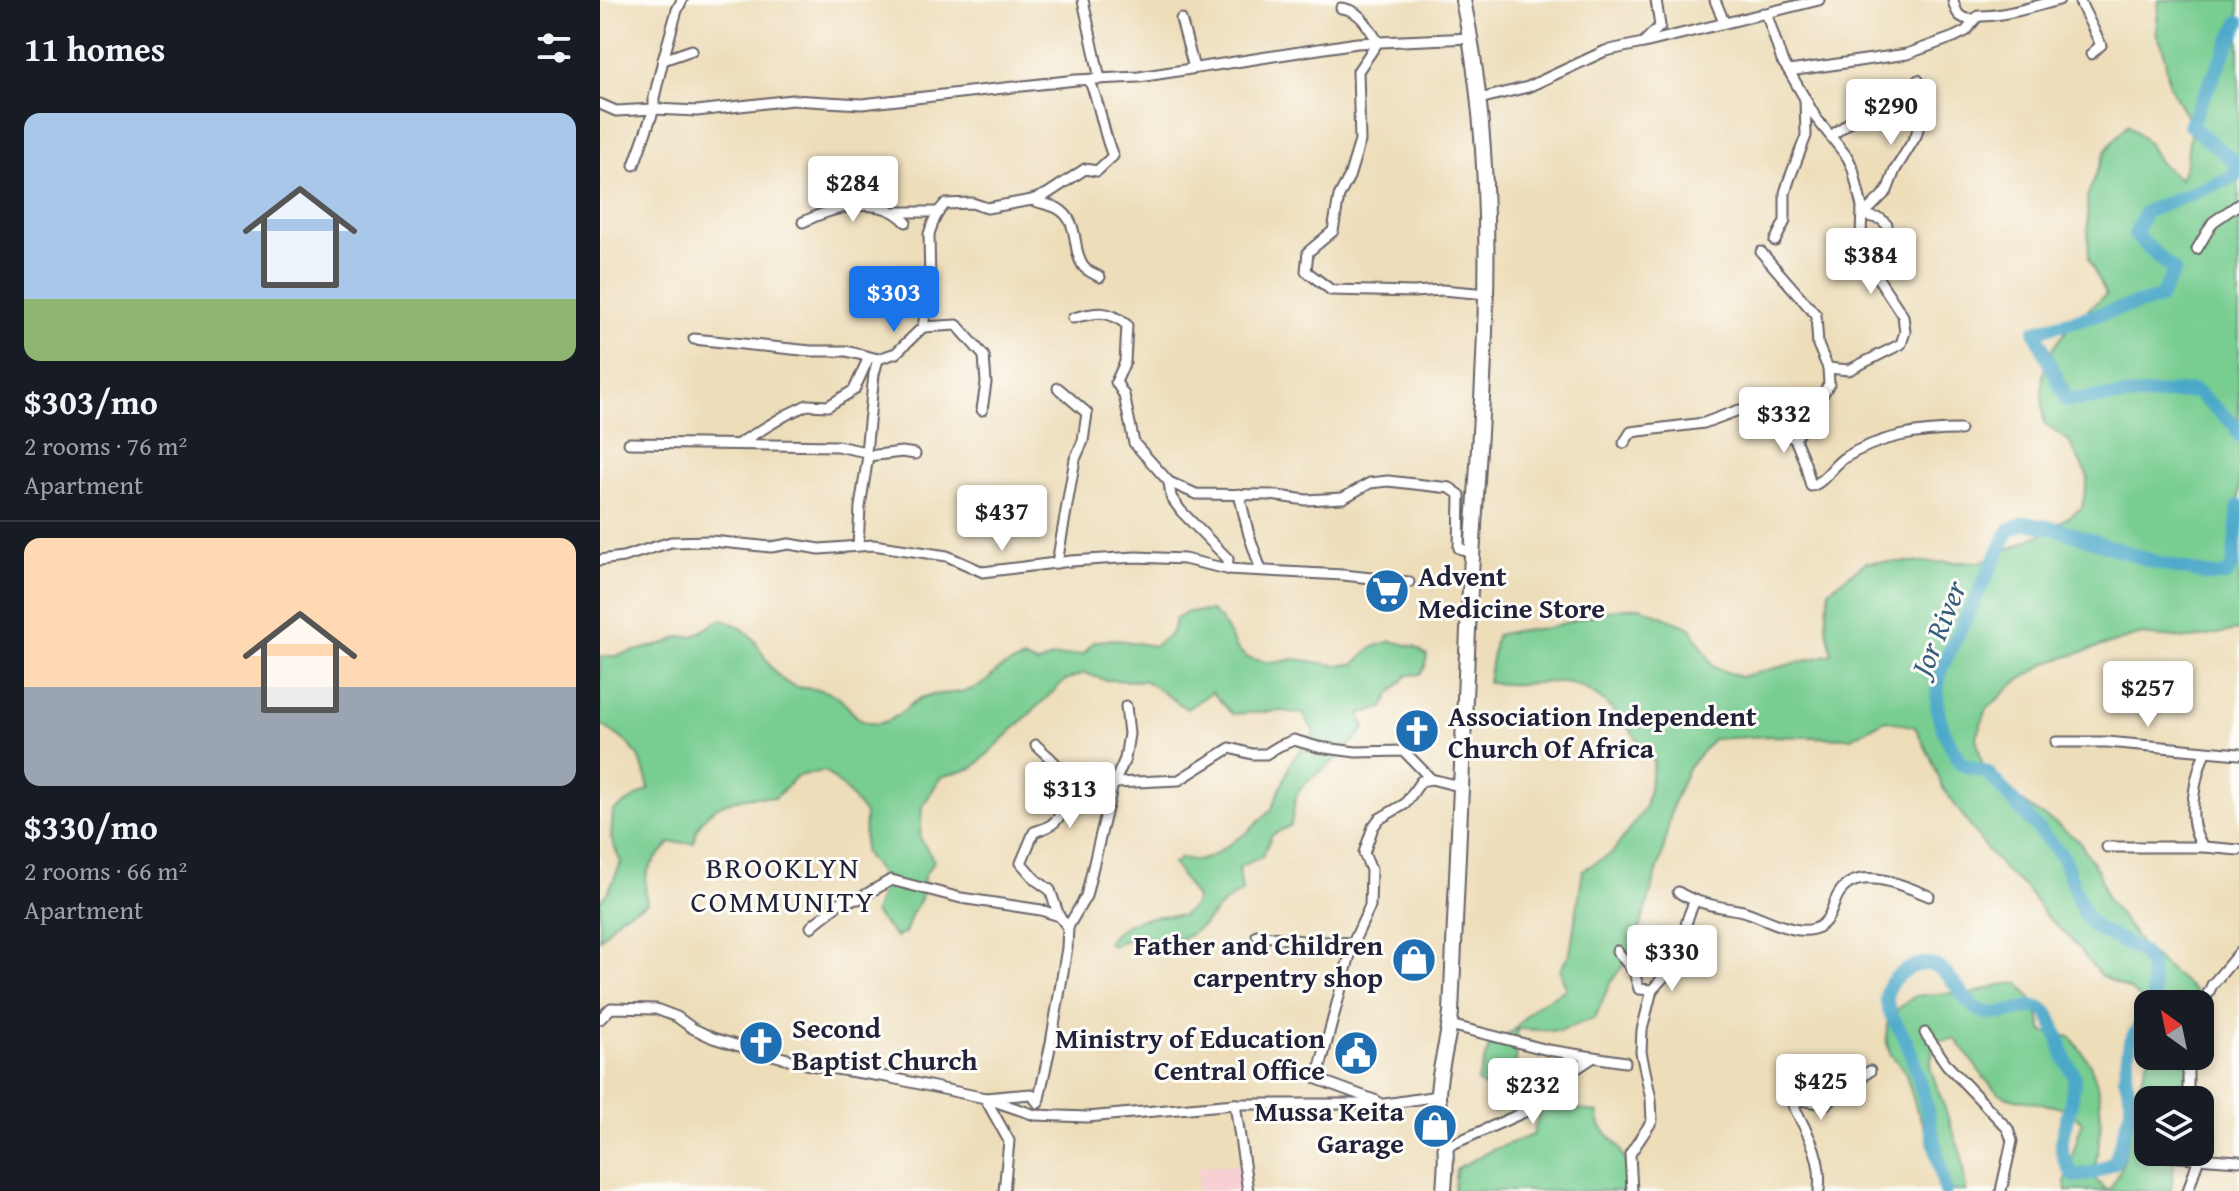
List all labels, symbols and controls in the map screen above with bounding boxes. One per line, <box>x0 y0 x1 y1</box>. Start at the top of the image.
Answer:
text: 11 homes <box>24 24 165 73</box>
icon: filters <box>532 26 576 70</box>
pin: $290 <box>1844 79 1938 147</box>
text: $290 <box>1864 85 1918 124</box>
pin: $284 <box>806 156 900 224</box>
text: $284 <box>826 162 880 201</box>
icon: home <box>228 165 372 309</box>
pin: $384 <box>1824 228 1918 296</box>
text: $384 <box>1844 234 1898 273</box>
pin: $303 <box>847 266 941 334</box>
text: $303 <box>867 272 921 311</box>
text: $303/mo <box>24 377 158 426</box>
pin: $332 <box>1737 387 1831 455</box>
text: $332 <box>1757 393 1811 432</box>
text: 2 rooms · 76 m² <box>24 426 187 465</box>
text: Apartment <box>24 465 143 504</box>
pin: $437 <box>955 485 1049 553</box>
text: $437 <box>975 491 1029 530</box>
place label: Advent Medicine Store <box>1418 555 1605 628</box>
supermarket icon: Advent Medicine Store <box>1363 567 1411 615</box>
water label: Jor River <box>1897 573 1977 687</box>
icon: home <box>228 590 372 734</box>
pin: $257 <box>2101 661 2195 729</box>
text: $257 <box>2121 667 2175 706</box>
place label: Association Independent Church Of Africa <box>1448 695 1757 768</box>
church icon: Association Independent Church Of Africa <box>1393 707 1441 755</box>
pin: $313 <box>1023 762 1117 830</box>
text: $313 <box>1043 768 1097 807</box>
text: $330/mo <box>24 802 158 851</box>
district label: BROOKLYN COMMUNITY <box>690 845 876 923</box>
text: 2 rooms · 66 m² <box>24 851 187 890</box>
text: Apartment <box>24 890 143 929</box>
place label: Father and Children carpentry shop <box>1134 924 1383 997</box>
pin: $330 <box>1625 925 1719 993</box>
text: $330 <box>1645 931 1699 970</box>
shop icon: Father and Children carpentry shop <box>1390 936 1438 984</box>
north arrow <box>2134 990 2214 1070</box>
map controls <box>2134 990 2214 1166</box>
place label: Second Baptist Church <box>792 1007 978 1080</box>
place label: Ministry of Education Central Office <box>1055 1017 1325 1090</box>
church icon: Second Baptist Church <box>737 1019 785 1067</box>
public building icon: Ministry of Education Central Office <box>1332 1029 1380 1077</box>
pin: $425 <box>1774 1054 1868 1122</box>
pin: $232 <box>1486 1058 1580 1126</box>
text: $425 <box>1794 1060 1848 1099</box>
text: $232 <box>1506 1064 1560 1103</box>
button: layers <box>2134 1086 2214 1166</box>
place label: Mussa Keita Garage <box>1254 1090 1405 1163</box>
shop icon: Mussa Keita Garage <box>1411 1102 1459 1150</box>

